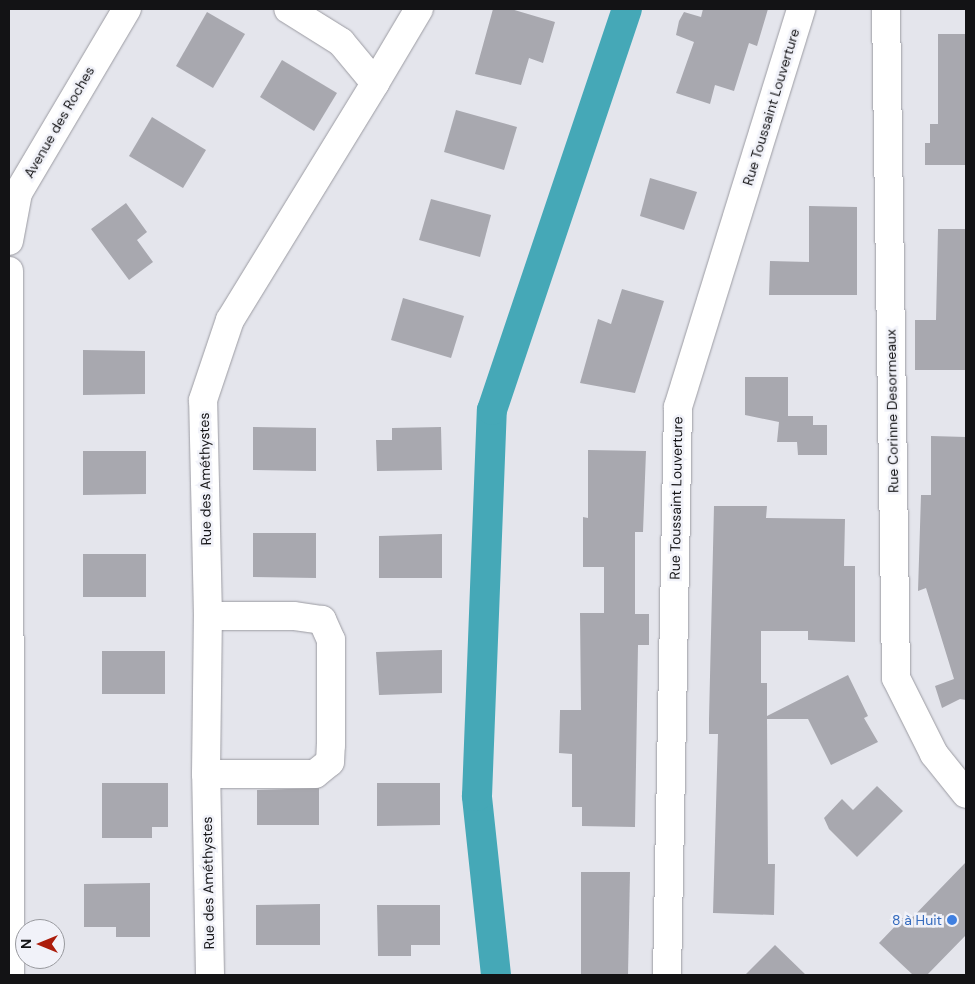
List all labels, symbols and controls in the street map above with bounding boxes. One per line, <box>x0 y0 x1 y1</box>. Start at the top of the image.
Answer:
street label: Rue Toussaint Louverture <box>739 27 803 187</box>
street label: Avenue des Roches <box>20 63 98 181</box>
street label: Rue Corinne Desormeaux <box>882 329 902 493</box>
street label: Rue des Améthystes <box>195 413 215 545</box>
street label: Rue Toussaint Louverture <box>666 416 686 580</box>
street label: Rue des Améthystes <box>198 817 218 949</box>
place label: 8 à Huit <box>892 912 942 928</box>
marker: 8 à Huit <box>946 914 958 926</box>
north arrow <box>15 919 65 969</box>
text: N <box>17 939 35 949</box>

